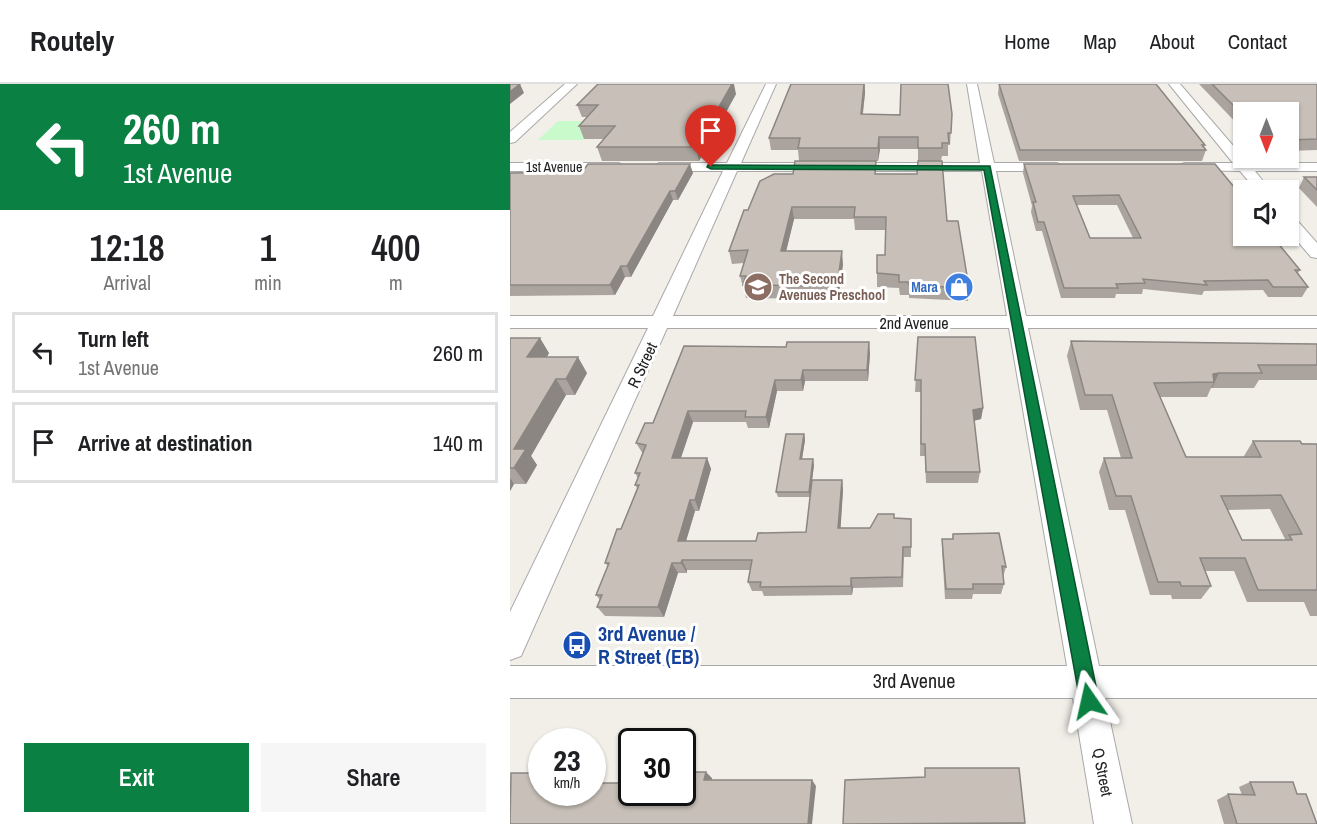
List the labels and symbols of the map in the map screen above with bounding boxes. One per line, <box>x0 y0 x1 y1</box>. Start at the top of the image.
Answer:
north arrow <box>1233 102 1299 168</box>
pin <box>685 105 736 167</box>
street label: 1st Avenue <box>526 158 582 176</box>
place label: The Second Avenues Preschool <box>779 270 885 304</box>
school or university icon: The Second Avenues Preschool <box>742 271 774 303</box>
shop icon: Mara <box>943 271 975 303</box>
place label: Mara <box>911 278 939 296</box>
street label: 2nd Avenue <box>879 312 949 334</box>
street label: R Street <box>622 338 662 391</box>
place label: 3rd Avenue / R Street (EB) <box>598 620 699 670</box>
bus stop icon: 3rd Avenue / R Street (EB) <box>561 629 593 661</box>
street label: 3rd Avenue <box>873 667 955 694</box>
position arrow <box>1057 669 1121 733</box>
speed limit sign: 30 <box>618 728 696 806</box>
street label: Q Street <box>1088 746 1119 798</box>

